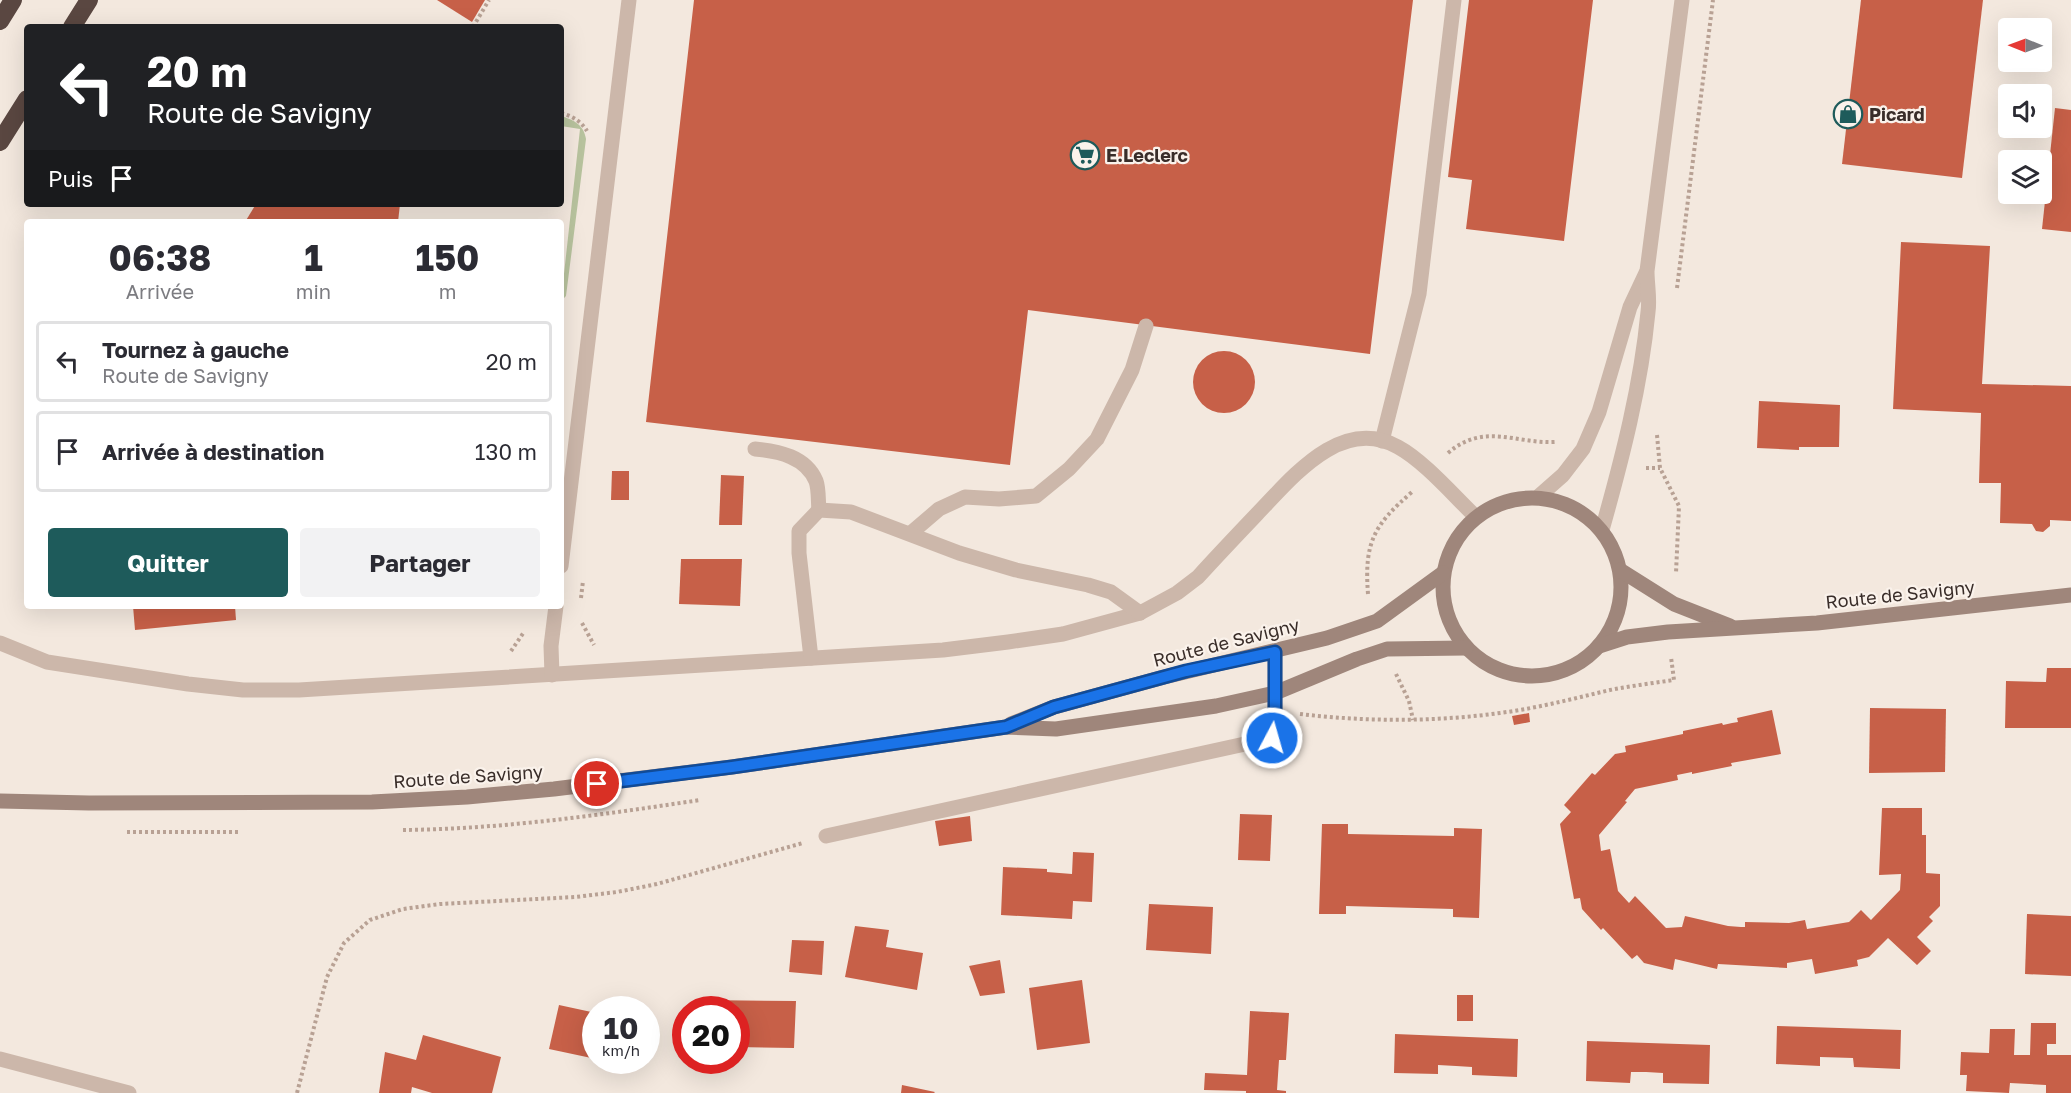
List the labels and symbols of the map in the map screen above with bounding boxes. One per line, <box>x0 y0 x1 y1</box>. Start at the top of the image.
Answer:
north arrow <box>1998 18 2052 72</box>
shop icon: Picard <box>1832 98 1864 130</box>
place label: Picard <box>1869 103 1925 125</box>
supermarket icon: E.Leclerc <box>1069 139 1101 171</box>
place label: E.Leclerc <box>1106 144 1188 166</box>
street label: Route de Savigny <box>1824 575 1976 613</box>
street label: Route de Savigny <box>1151 613 1301 671</box>
position arrow <box>1240 706 1304 770</box>
pin <box>571 758 622 809</box>
street label: Route de Savigny <box>392 760 544 792</box>
speed limit sign: 20 <box>672 996 750 1074</box>

